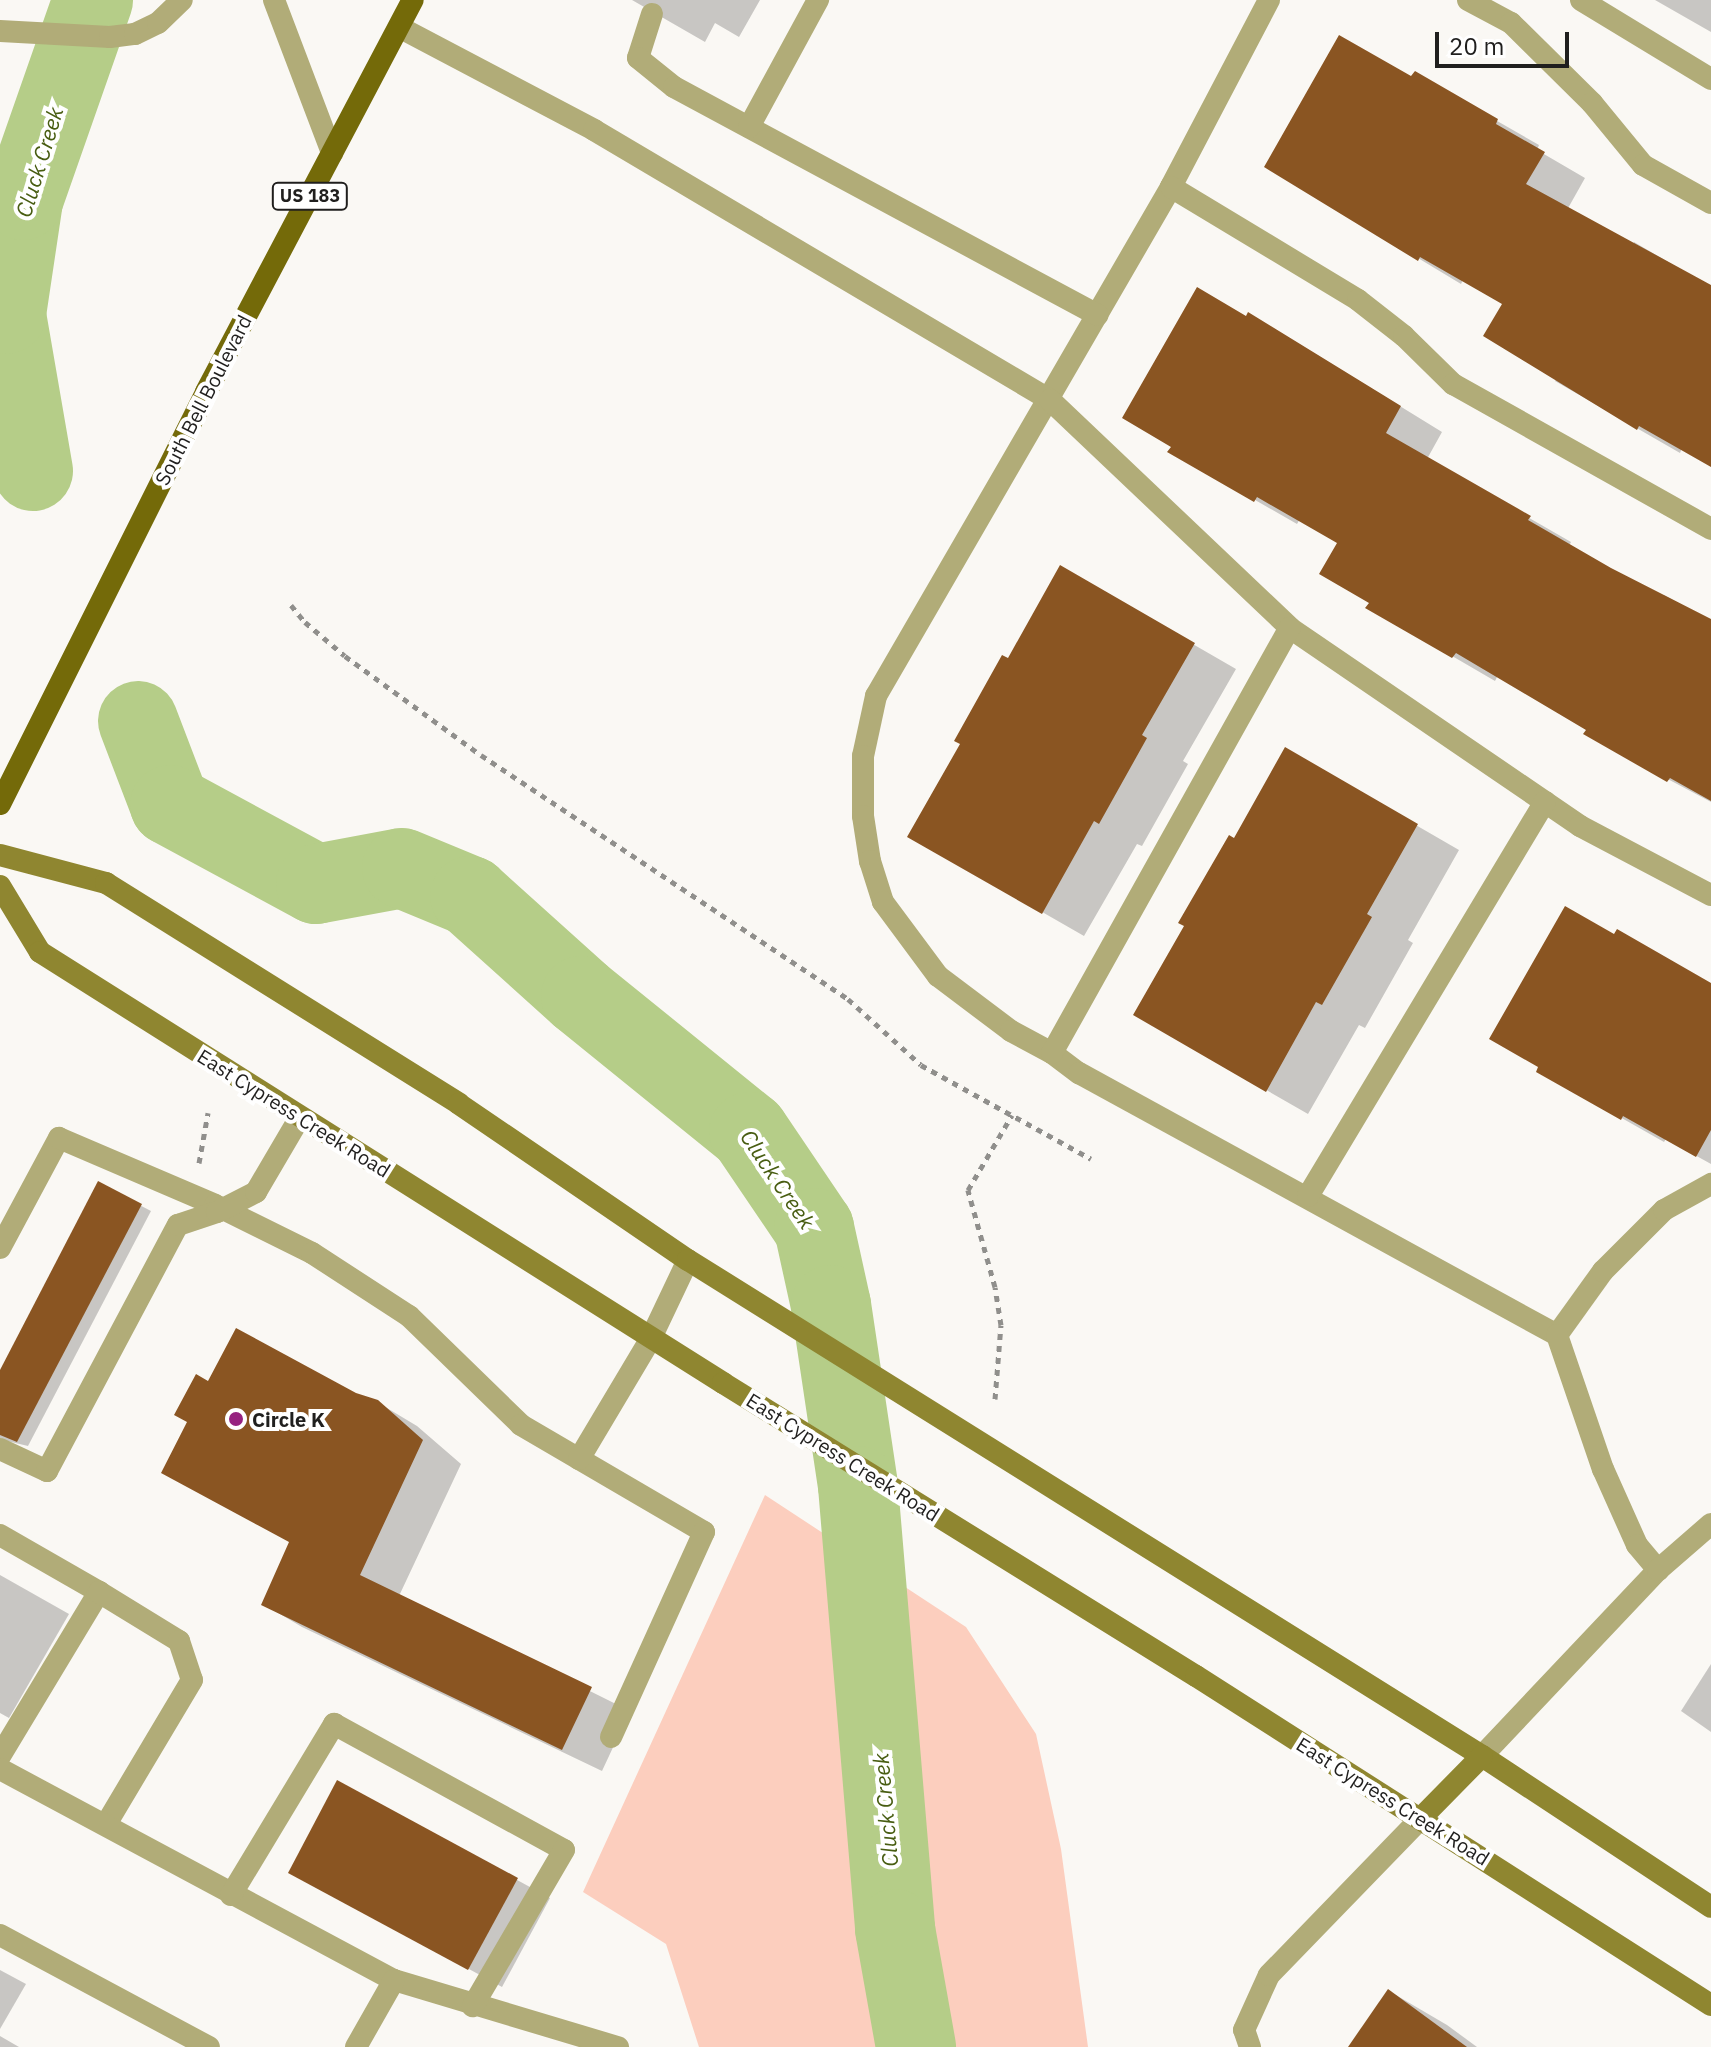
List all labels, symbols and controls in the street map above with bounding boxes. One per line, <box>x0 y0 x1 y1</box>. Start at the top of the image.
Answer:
scale bar <box>1439 16 1573 66</box>
text: 20 m <box>1449 30 1504 62</box>
water label: Cluck Creek <box>10 104 68 220</box>
road number: US 183 <box>270 182 350 210</box>
street label: South Bell Boulevard <box>150 311 256 489</box>
street label: East Cypress Creek Road <box>193 1044 395 1182</box>
water label: Cluck Creek <box>735 1124 821 1234</box>
street label: East Cypress Creek Road <box>742 1388 944 1526</box>
place label: Circle K <box>252 1407 325 1431</box>
marker: Circle K <box>227 1410 245 1428</box>
street label: East Cypress Creek Road <box>1292 1732 1494 1870</box>
water label: Cluck Creek <box>867 1752 903 1868</box>

